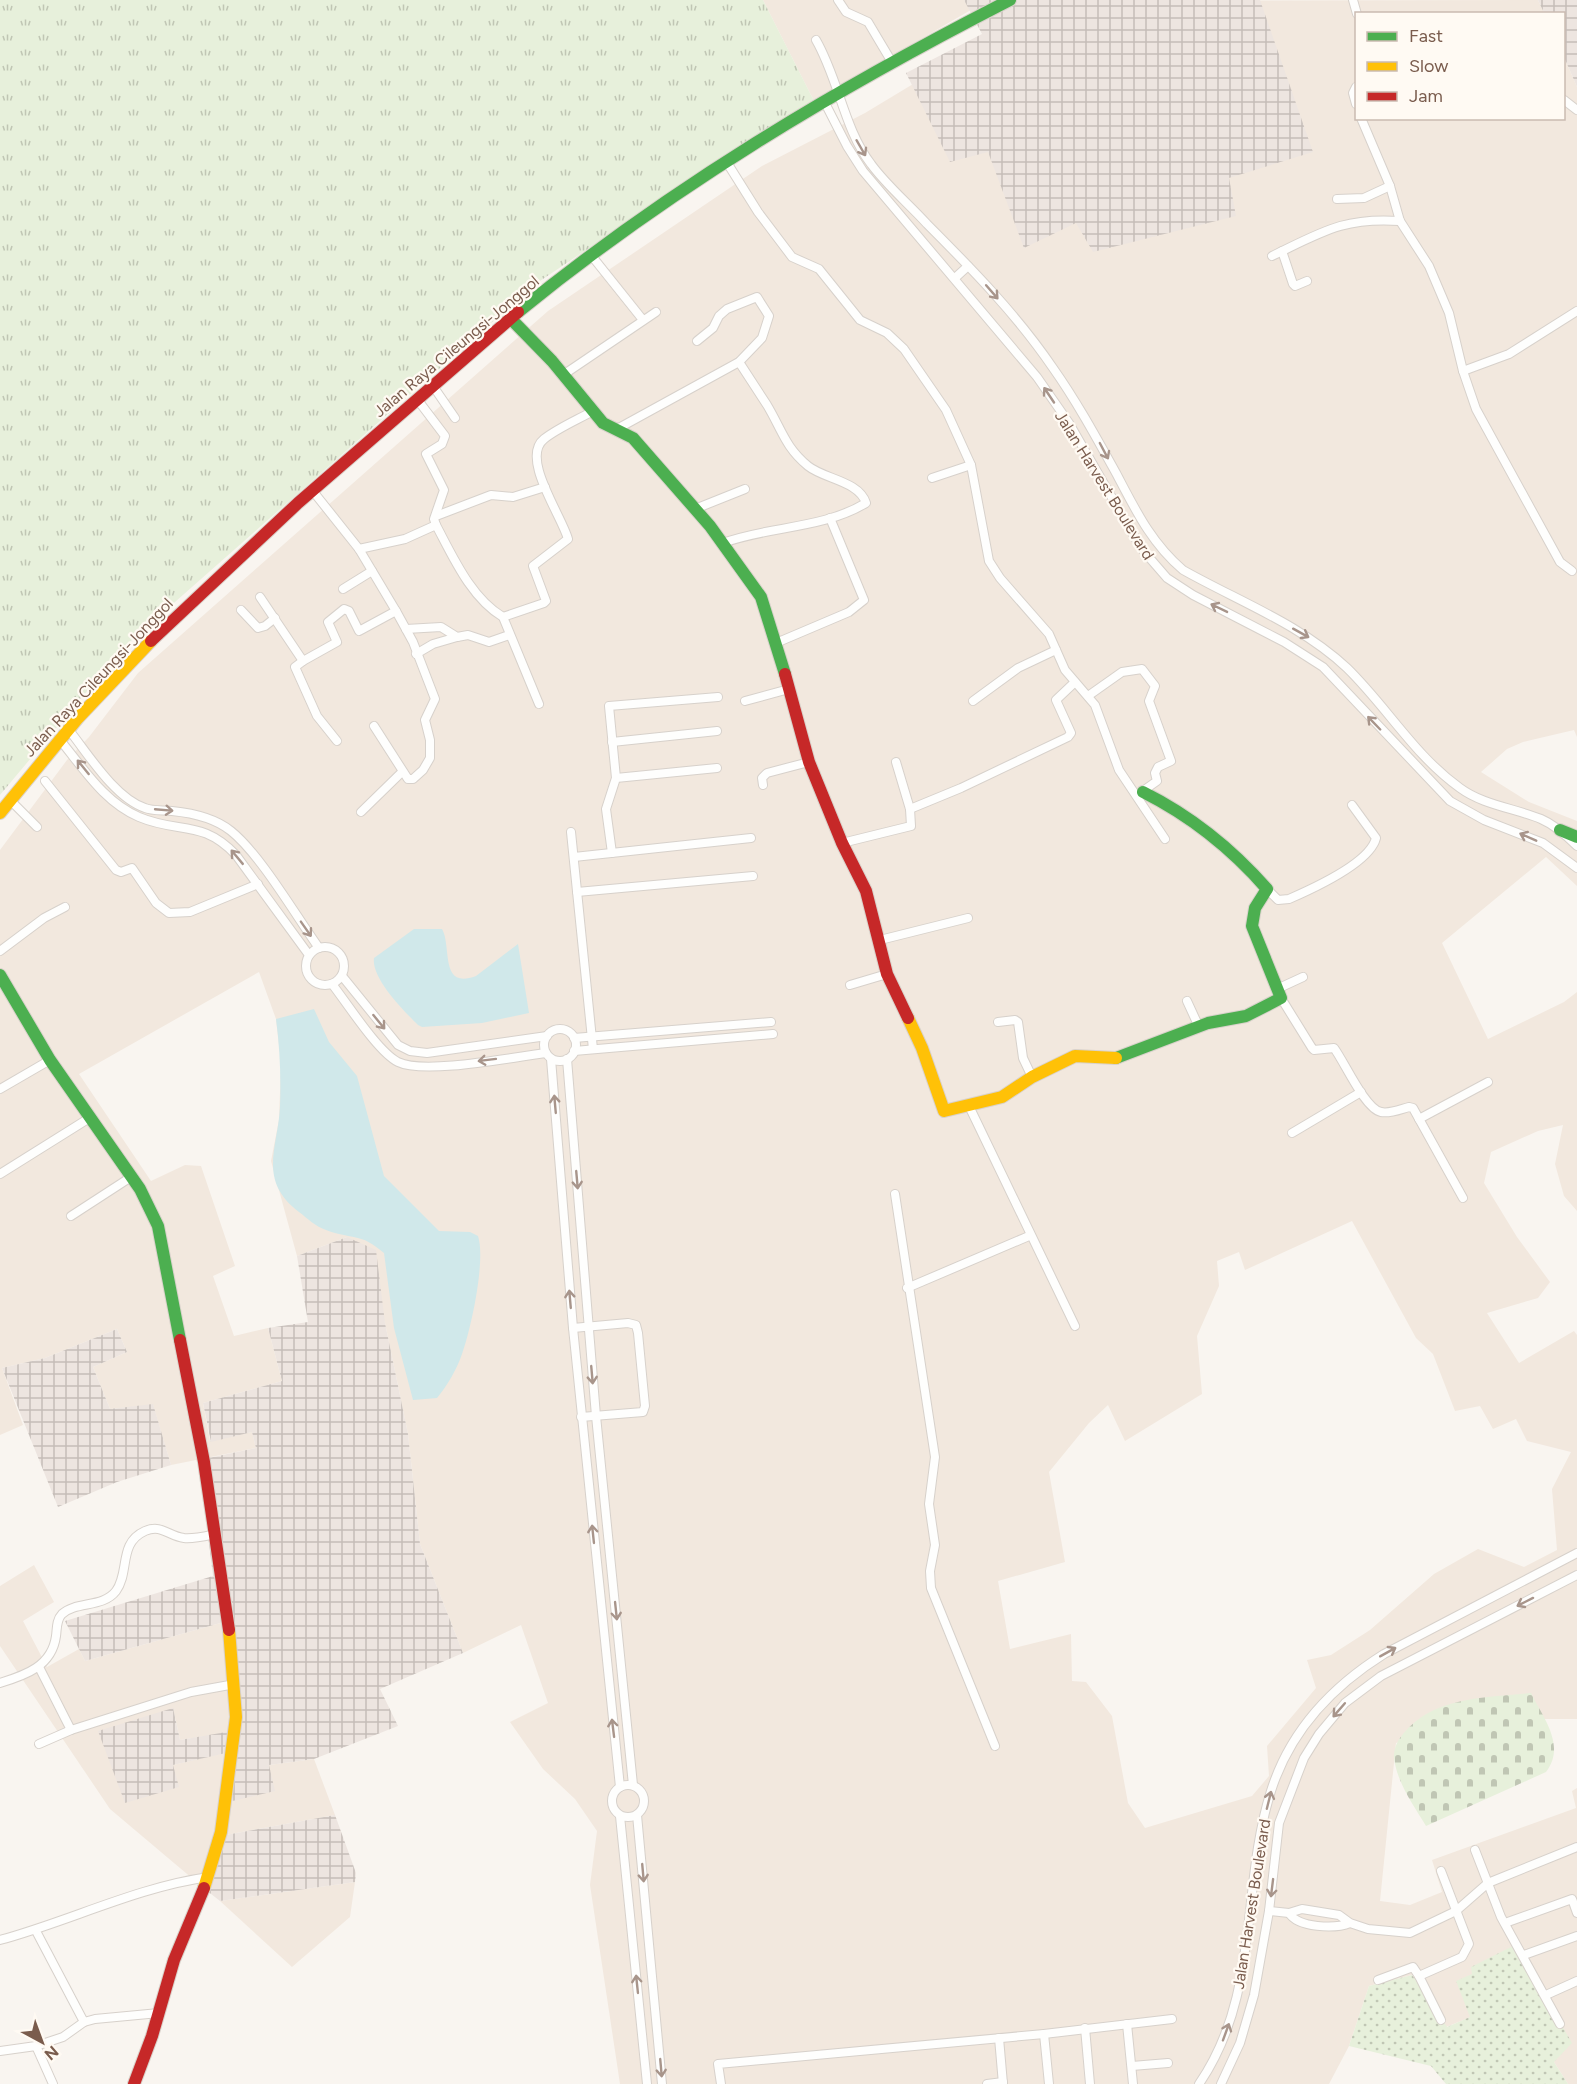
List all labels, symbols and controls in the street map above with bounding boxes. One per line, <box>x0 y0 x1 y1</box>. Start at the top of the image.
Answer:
legend <box>1355 12 1565 120</box>
text: Fast <box>1409 25 1443 47</box>
text: Slow <box>1409 55 1448 77</box>
text: Jam <box>1409 85 1443 107</box>
one-way arrow <box>855 139 867 156</box>
street label: Jalan Raya Cileungsi-Jonggol <box>370 272 543 421</box>
one-way arrow <box>985 284 999 299</box>
one-way arrow <box>1043 387 1055 403</box>
street label: Jalan Harvest Boulevard <box>1051 407 1158 563</box>
one-way arrow <box>1098 442 1110 459</box>
street label: Jalan Raya Cileungsi-Jonggol <box>20 594 177 761</box>
one-way arrow <box>1211 602 1229 613</box>
one-way arrow <box>1293 628 1310 640</box>
one-way arrow <box>1366 715 1381 730</box>
one-way arrow <box>76 760 89 776</box>
one-way arrow <box>153 805 173 816</box>
one-way arrow <box>1519 831 1537 842</box>
one-way arrow <box>231 849 244 865</box>
one-way arrow <box>300 920 312 937</box>
one-way arrow <box>372 1013 385 1029</box>
one-way arrow <box>478 1055 498 1066</box>
one-way arrow <box>549 1095 560 1115</box>
one-way arrow <box>572 1170 583 1190</box>
one-way arrow <box>564 1289 575 1309</box>
one-way arrow <box>587 1364 598 1384</box>
one-way arrow <box>587 1525 598 1545</box>
one-way arrow <box>1517 1597 1535 1609</box>
one-way arrow <box>611 1600 622 1620</box>
one-way arrow <box>1378 1646 1396 1657</box>
one-way arrow <box>1333 1702 1346 1718</box>
one-way arrow <box>607 1719 618 1739</box>
one-way arrow <box>1263 1791 1275 1810</box>
street label: Jalan Harvest Boulevard <box>1229 1818 1274 1990</box>
one-way arrow <box>638 1863 649 1883</box>
one-way arrow <box>1266 1878 1277 1898</box>
one-way arrow <box>631 1975 642 1994</box>
north arrow <box>12 2012 72 2072</box>
one-way arrow <box>1221 2023 1232 2042</box>
text: N <box>41 2042 62 2064</box>
one-way arrow <box>656 2057 667 2077</box>

